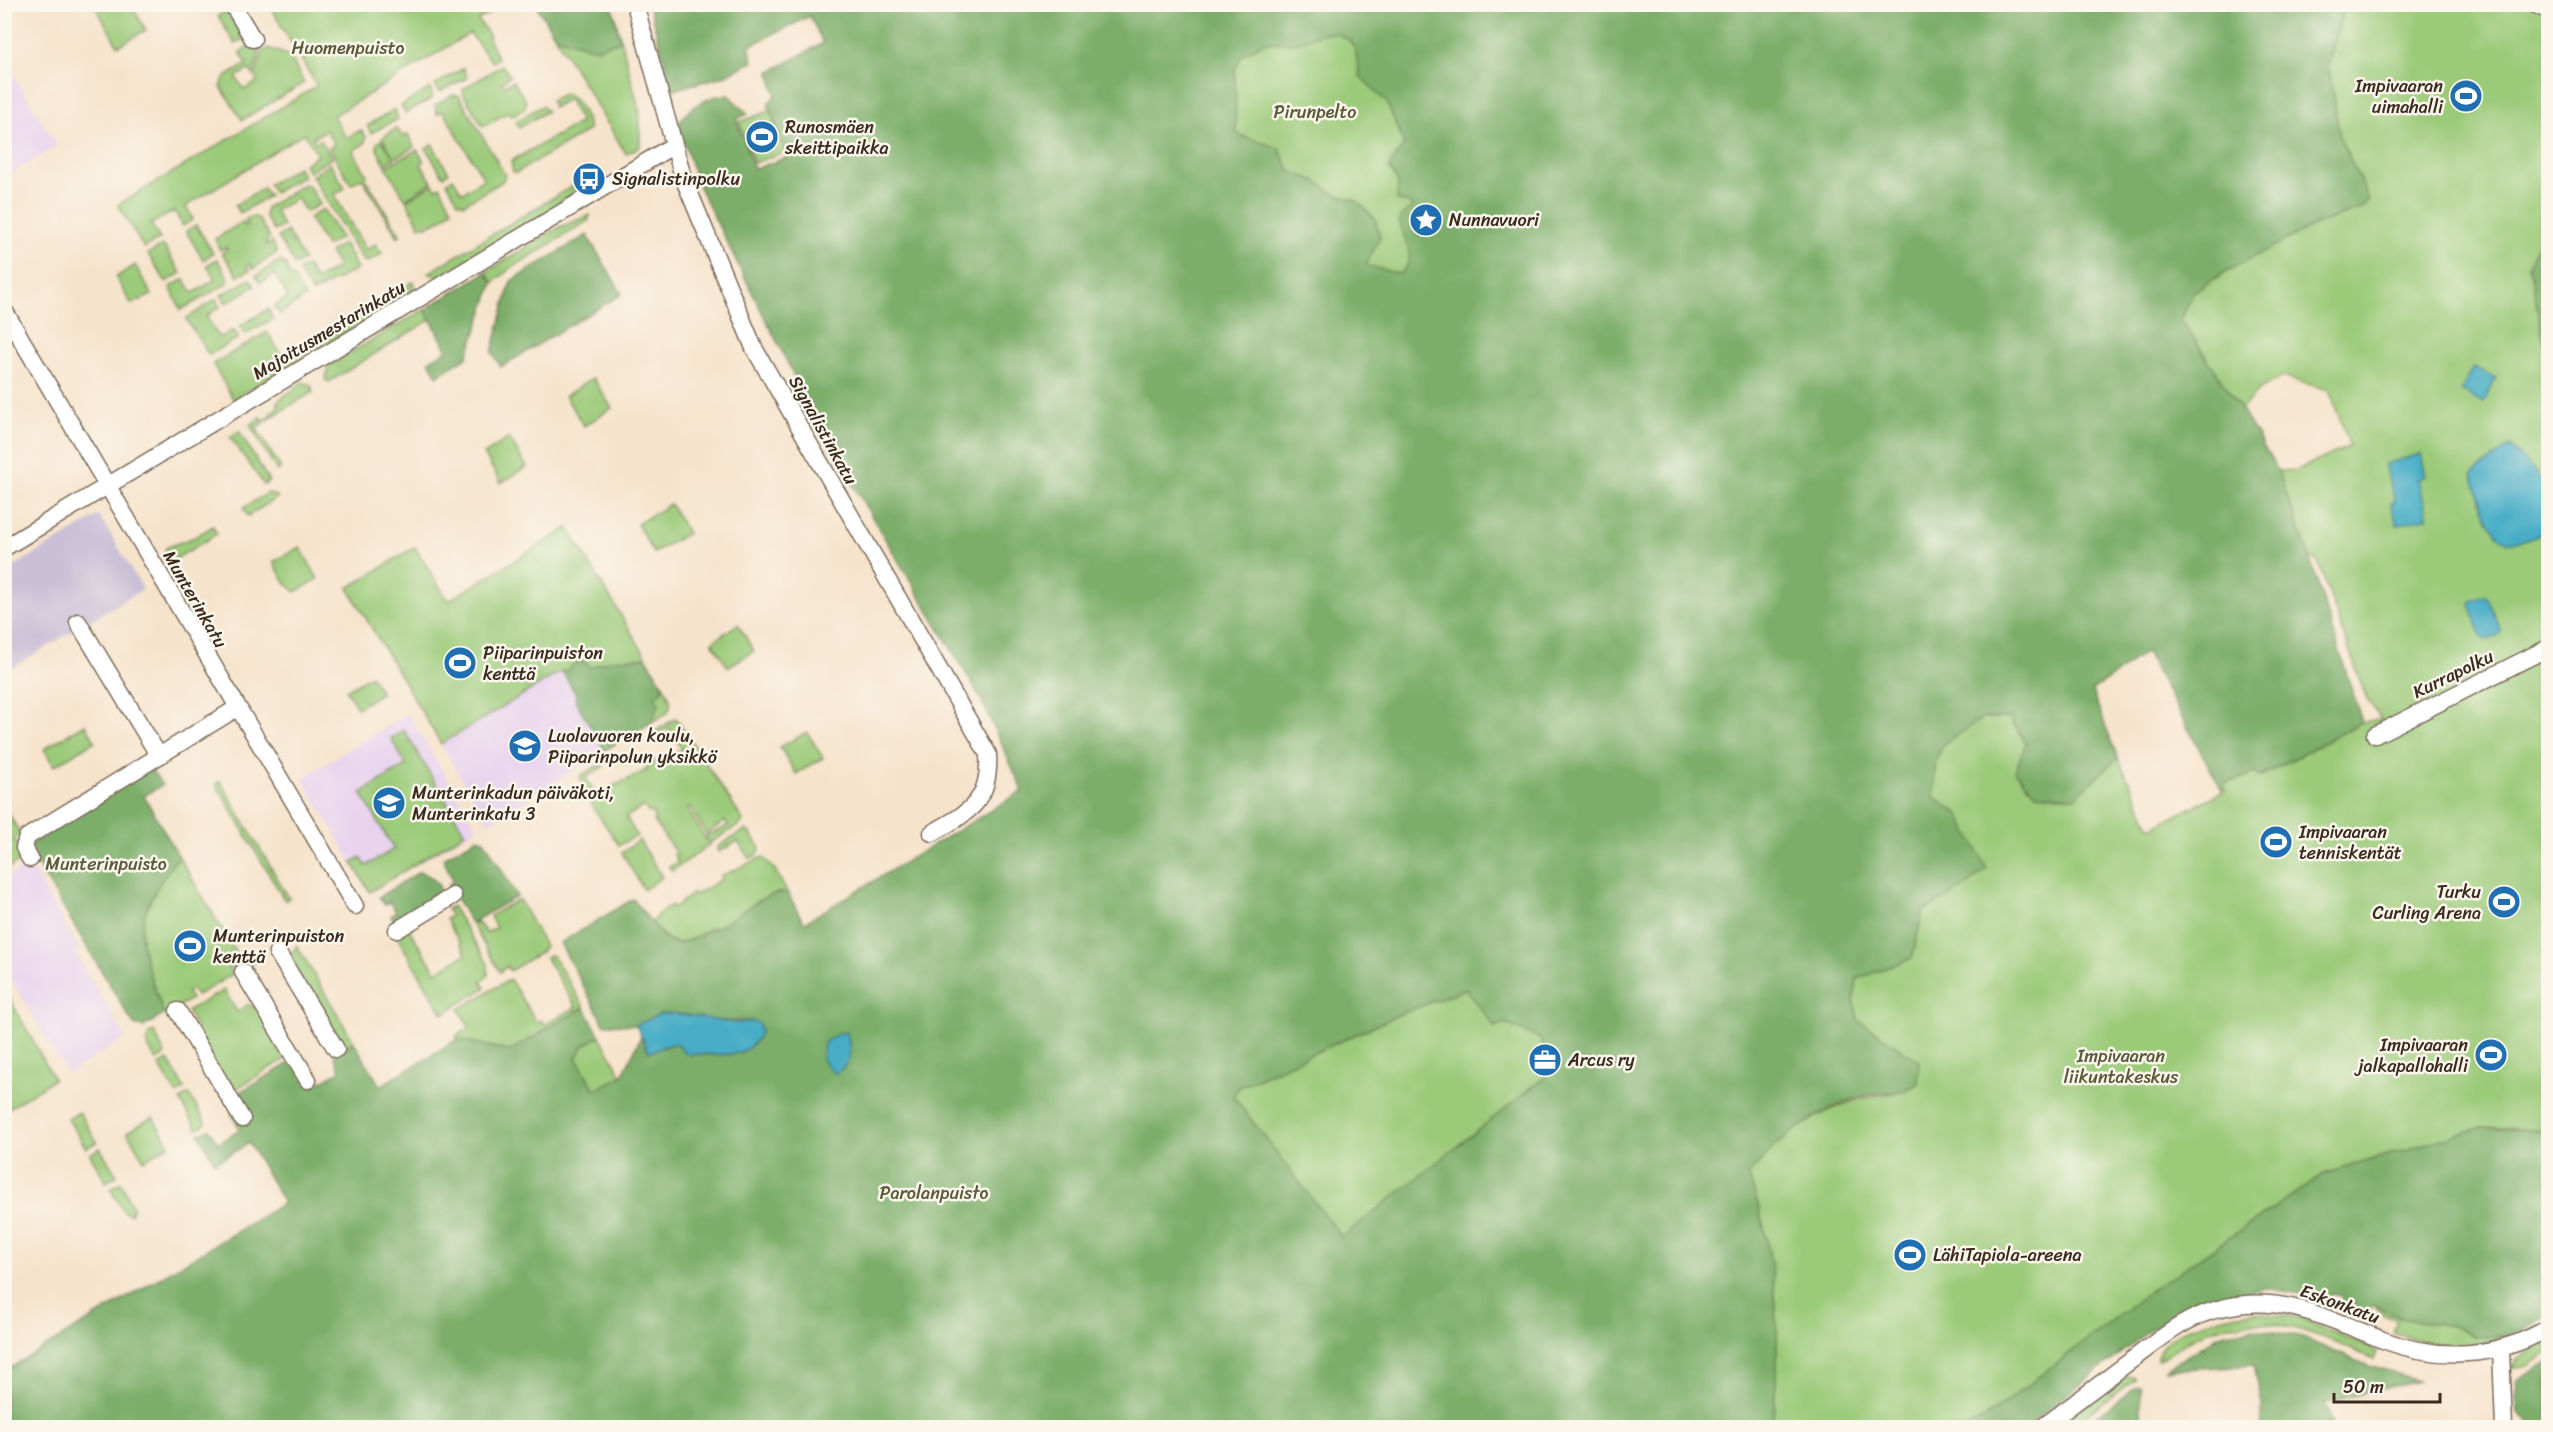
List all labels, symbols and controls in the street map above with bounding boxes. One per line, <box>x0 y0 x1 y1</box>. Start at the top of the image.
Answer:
park label: Huomenpuisto <box>292 32 405 64</box>
place label: Impivaaran uimahalli <box>2354 70 2444 123</box>
sports icon: Impivaaran uimahalli <box>2448 78 2484 114</box>
park label: Pirunpelto <box>1274 96 1356 128</box>
place label: Runosmäen skeittipaikka <box>784 111 889 164</box>
sports icon: Runosmäen skeittipaikka <box>744 119 780 155</box>
bus stop icon: Signalistinpolku <box>571 161 607 197</box>
place label: Signalistinpolku <box>612 163 740 195</box>
place icon: Nunnavuori <box>1408 202 1444 238</box>
place label: Nunnavuori <box>1449 204 1540 236</box>
street label: Majoitusmestarinkatu <box>246 271 412 389</box>
street label: Signalistinkatu <box>780 369 867 491</box>
street label: Munterinkatu <box>154 544 236 654</box>
place label: Piiparinpuiston kenttä <box>483 637 603 690</box>
street label: Kurrapolku <box>2407 640 2499 707</box>
sports icon: Piiparinpuiston kenttä <box>442 645 478 681</box>
place label: Luolavuoren koulu, Piiparinpolun yksikkö <box>548 720 719 773</box>
school or university icon: Luolavuoren koulu, Piiparinpolun yksikkö <box>507 728 543 764</box>
place label: Munterinkadun päiväkoti, Munterinkatu 3 <box>412 777 615 830</box>
school or university icon: Munterinkadun päiväkoti, Munterinkatu 3 <box>371 785 407 821</box>
place label: Impivaaran tenniskentät <box>2298 816 2402 869</box>
sports icon: Impivaaran tenniskentät <box>2258 824 2294 860</box>
park label: Munterinpuisto <box>45 848 167 880</box>
place label: Turku Curling Arena <box>2372 876 2481 929</box>
sports icon: Turku Curling Arena <box>2486 884 2522 920</box>
place label: Munterinpuiston kenttä <box>213 920 344 973</box>
sports icon: Munterinpuiston kenttä <box>172 928 208 964</box>
place label: Impivaaran jalkapallohalli <box>2354 1029 2469 1082</box>
sports icon: Impivaaran jalkapallohalli <box>2473 1037 2509 1073</box>
park label: Impivaaran liikuntakeskus <box>2064 1040 2179 1093</box>
office icon: Arcus ry <box>1527 1042 1563 1078</box>
place label: Arcus ry <box>1567 1044 1635 1076</box>
park label: Parolanpuisto <box>880 1177 989 1209</box>
sports icon: LähiTapiola-areena <box>1892 1237 1928 1273</box>
place label: LähiTapiola-areena <box>1933 1239 2082 1271</box>
street label: Eskonkatu <box>2296 1275 2385 1333</box>
scale bar <box>2334 1366 2440 1404</box>
text: 50 m <box>2343 1371 2384 1403</box>

